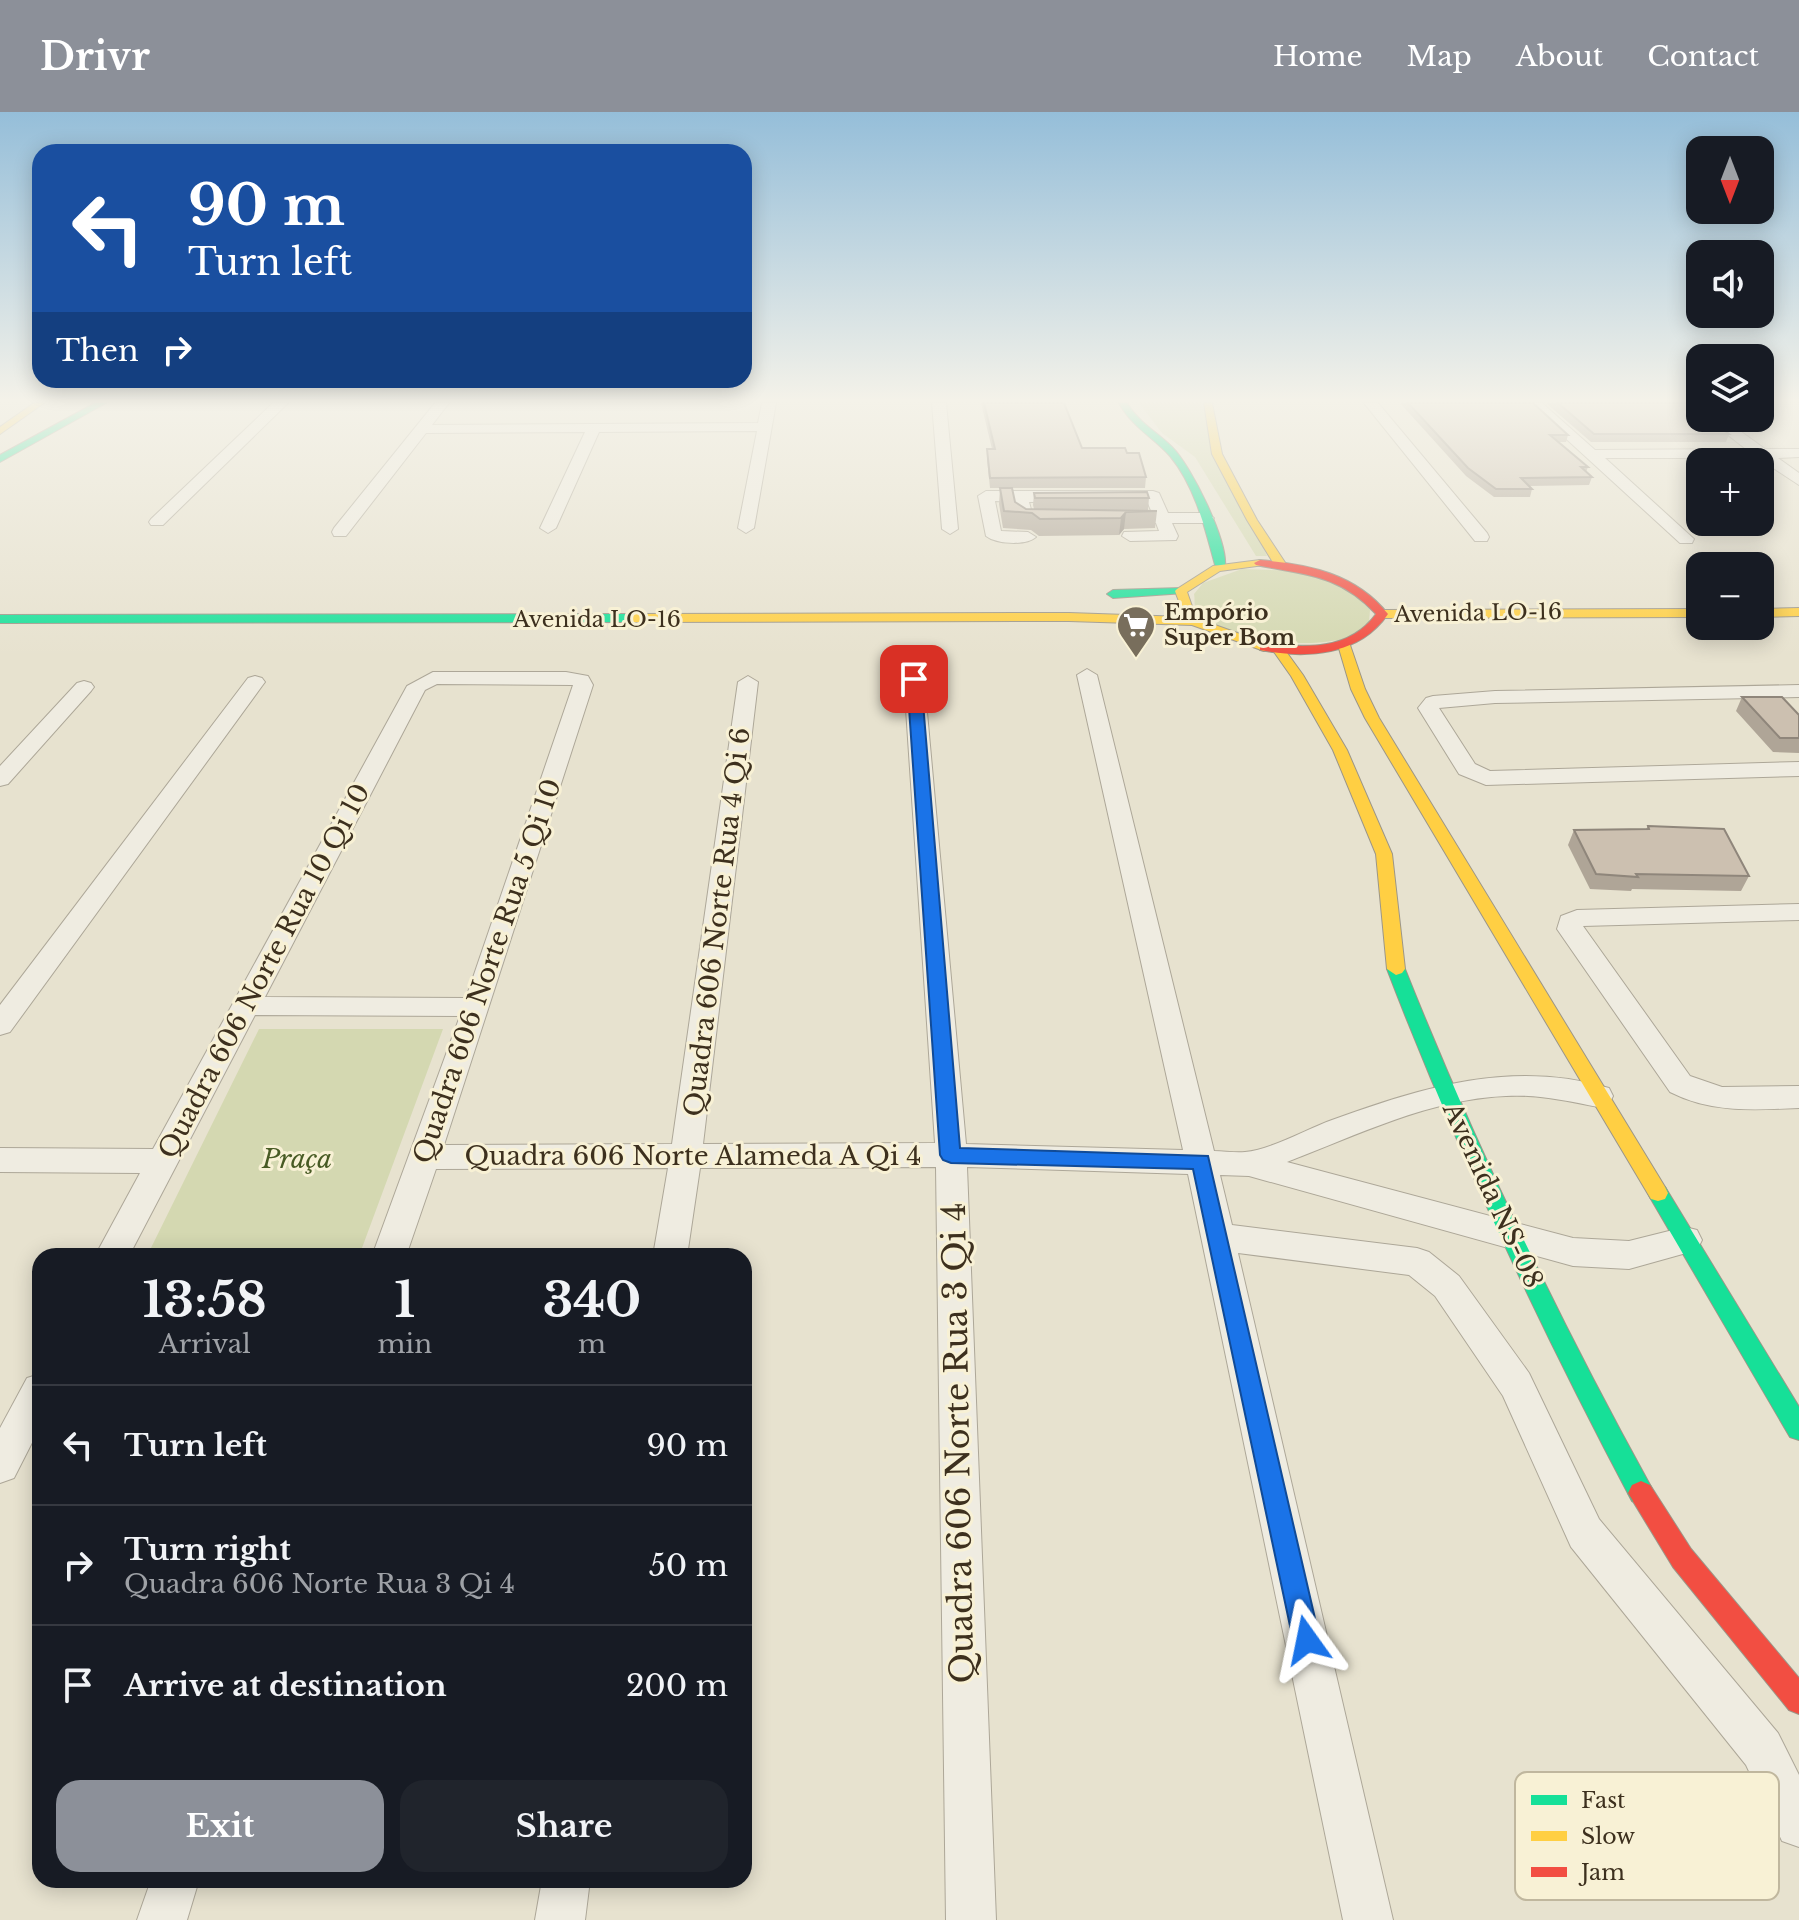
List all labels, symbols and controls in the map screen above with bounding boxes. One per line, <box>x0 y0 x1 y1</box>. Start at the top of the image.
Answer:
text: Drivr <box>40 33 150 80</box>
text: Home <box>1273 39 1363 74</box>
text: Map <box>1407 39 1472 74</box>
text: About <box>1516 39 1603 74</box>
text: Contact <box>1647 39 1759 74</box>
north arrow <box>1686 136 1774 224</box>
map controls <box>1686 136 1774 640</box>
text: 90 m <box>188 171 345 240</box>
icon: left <box>56 176 160 280</box>
text: Turn left <box>188 240 352 285</box>
button: sound <box>1686 240 1774 328</box>
icon: right <box>155 328 199 372</box>
text: Then <box>56 332 139 369</box>
button: layers <box>1686 344 1774 432</box>
button: + <box>1686 448 1774 536</box>
button: − <box>1686 552 1774 640</box>
street label: Avenida LO-16 <box>1393 598 1562 628</box>
place label: Empório Super Bom <box>1164 599 1295 651</box>
supermarket icon: Empório Super Bom <box>1115 604 1157 659</box>
street label: Avenida LO-16 <box>512 606 681 633</box>
pin <box>880 645 948 713</box>
icon: arrive <box>892 657 936 701</box>
street label: Quadra 606 Norte Rua 4 Qi 6 <box>677 726 757 1118</box>
street label: Quadra 606 Norte Rua 5 Qi 10 <box>406 775 568 1167</box>
street label: Quadra 606 Norte Rua 10 Qi 10 <box>151 778 377 1164</box>
street label: Avenida NS-08 <box>1436 1096 1550 1293</box>
street label: Quadra 606 Norte Alameda A Qi 4 <box>464 1140 922 1172</box>
park label: Praça <box>261 1143 332 1175</box>
street label: Quadra 606 Norte Rua 3 Qi 4 <box>934 1202 982 1684</box>
text: 13:58 <box>143 1270 267 1330</box>
text: 1 <box>394 1270 415 1330</box>
text: 340 <box>543 1270 641 1330</box>
text: Arrival <box>159 1328 251 1360</box>
text: min <box>377 1328 432 1360</box>
text: m <box>578 1328 606 1360</box>
icon: left <box>56 1423 100 1467</box>
text: Turn left <box>124 1427 267 1464</box>
text: 90 m <box>646 1427 728 1464</box>
text: Turn right <box>124 1531 291 1568</box>
icon: right <box>56 1543 100 1587</box>
text: 50 m <box>649 1547 728 1584</box>
text: Quadra 606 Norte Rua 3 Qi 4 <box>124 1568 515 1600</box>
position arrow <box>1265 1598 1349 1682</box>
icon: arrive <box>56 1663 100 1707</box>
text: Arrive at destination <box>124 1667 447 1704</box>
text: 200 m <box>626 1667 728 1704</box>
legend <box>1515 1772 1779 1900</box>
button: Exit <box>56 1780 384 1872</box>
button: Share <box>400 1780 728 1872</box>
text: Fast <box>1581 1787 1626 1814</box>
text: Slow <box>1581 1823 1635 1850</box>
text: Jam <box>1578 1859 1625 1886</box>

